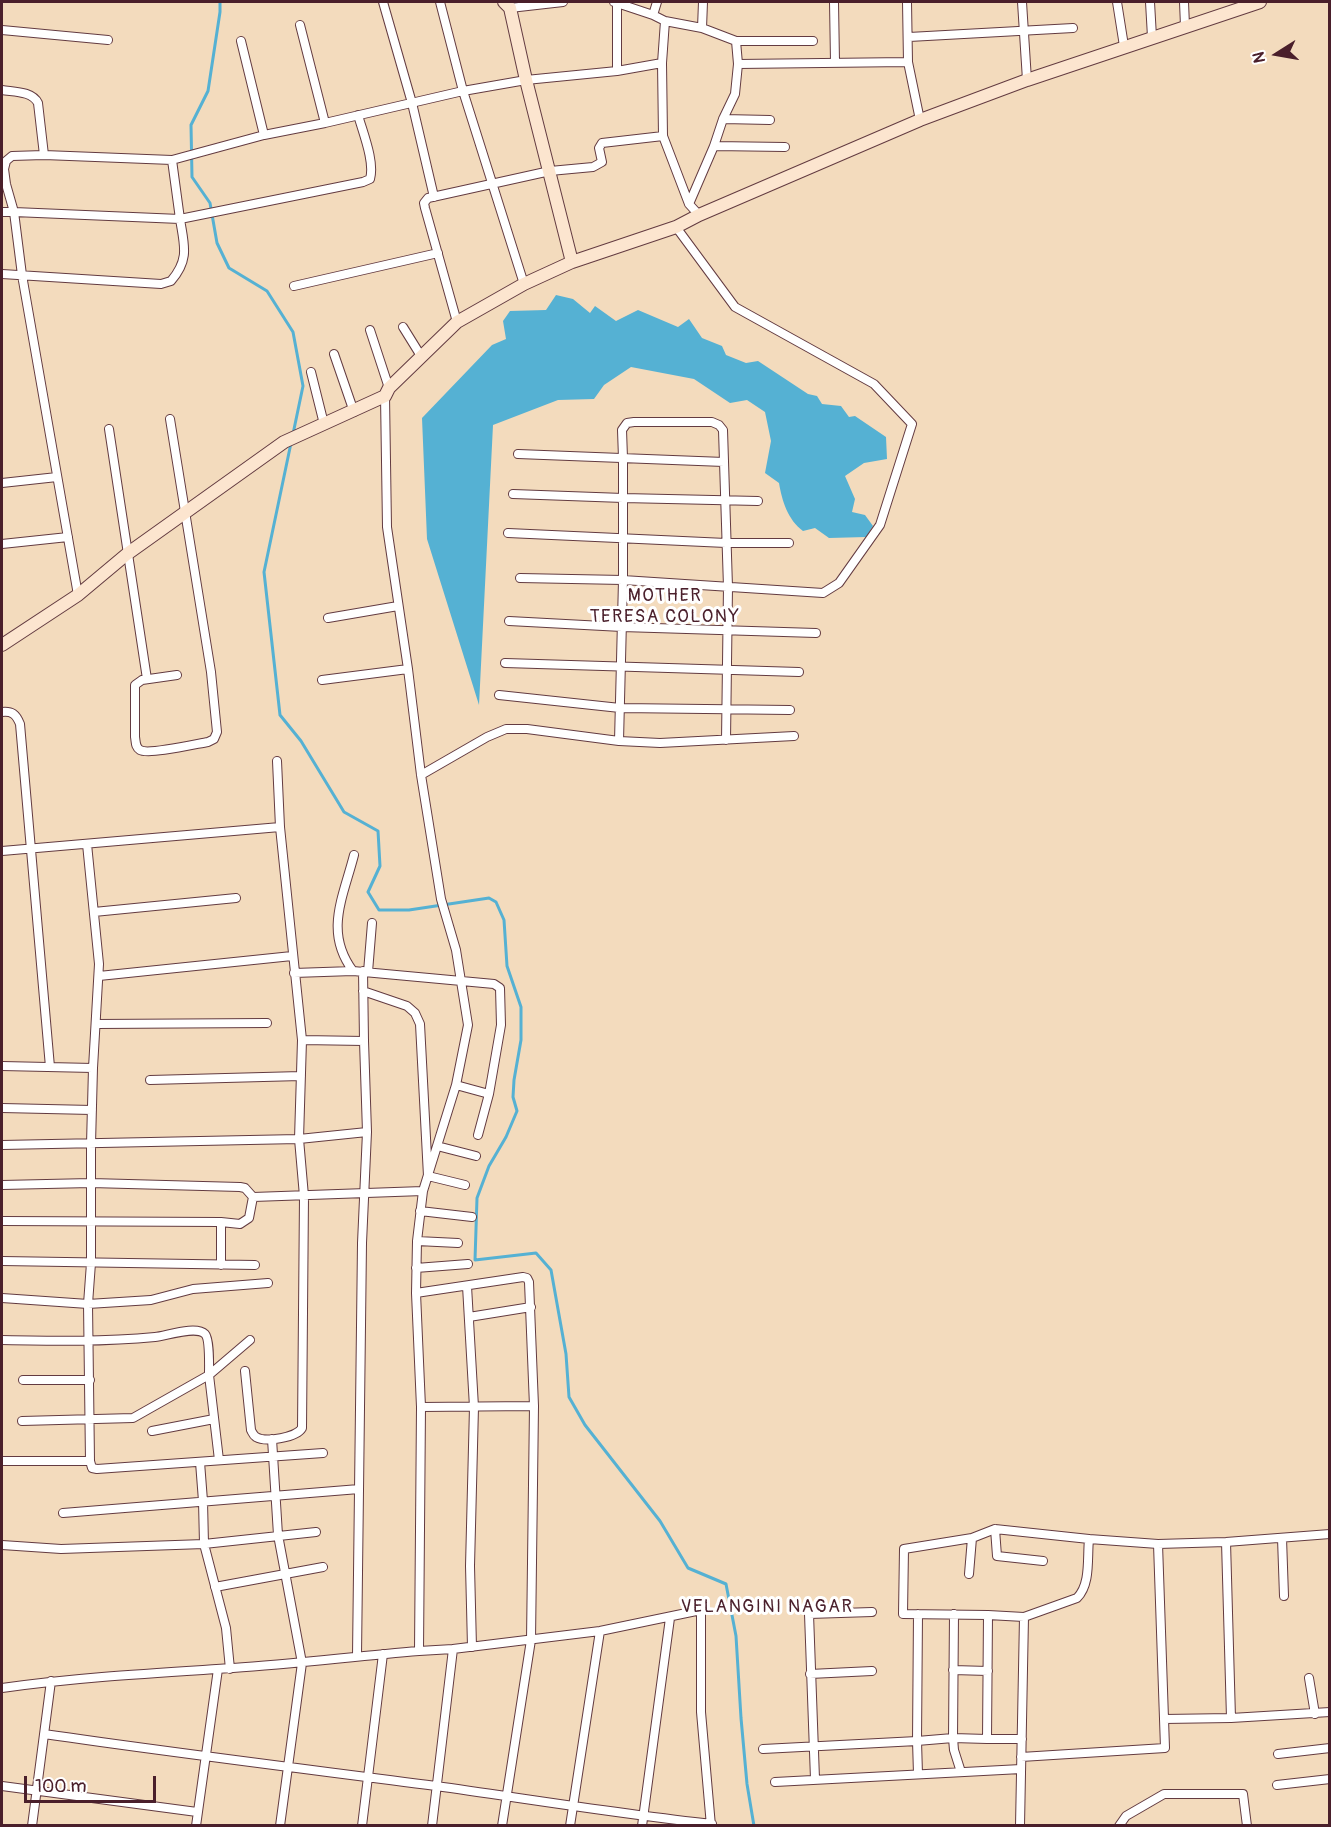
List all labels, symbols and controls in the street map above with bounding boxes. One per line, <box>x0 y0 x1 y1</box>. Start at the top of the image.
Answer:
north arrow <box>1247 24 1307 84</box>
text: N <box>1248 50 1270 65</box>
district label: MOTHER TERESA COLONY <box>590 585 740 628</box>
district label: VELANGINI NAGAR <box>681 1596 853 1618</box>
scale bar <box>27 1764 159 1802</box>
text: 100 m <box>35 1775 87 1798</box>

